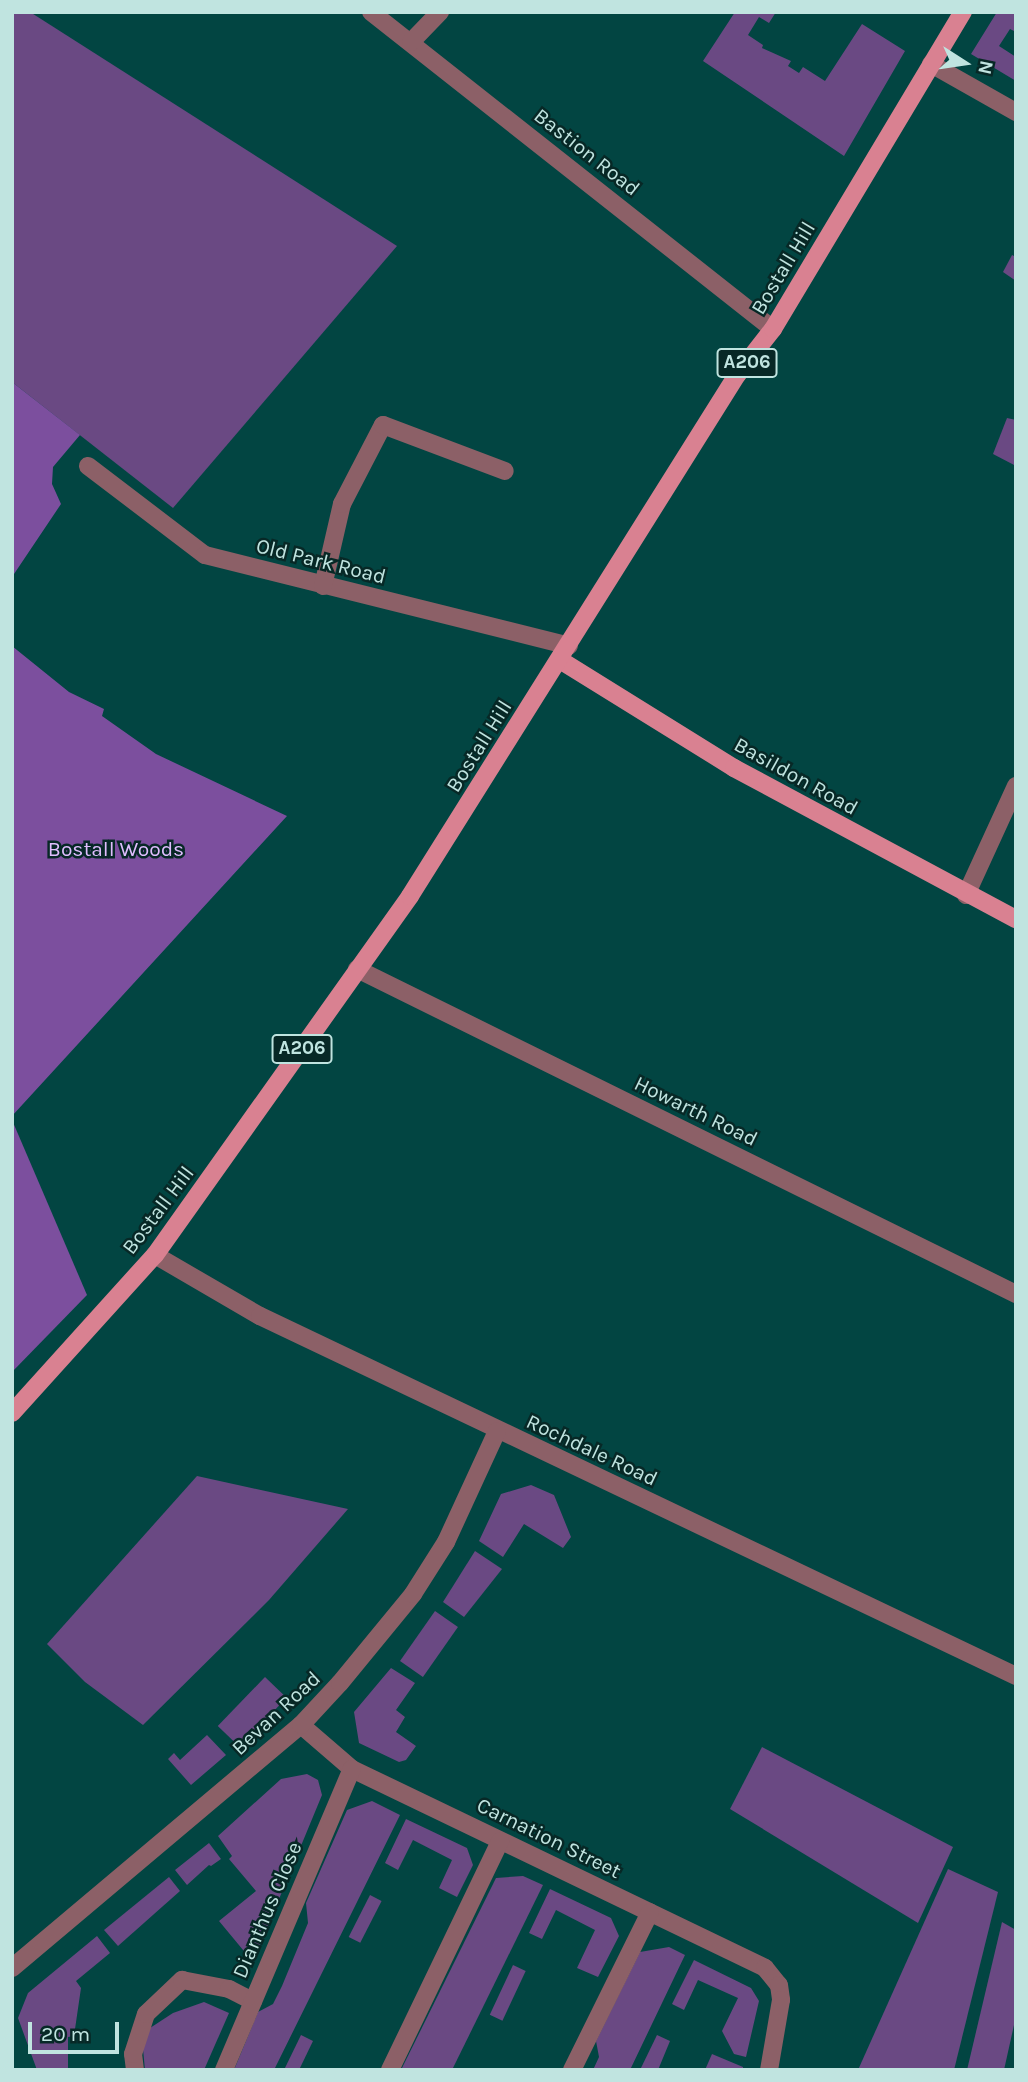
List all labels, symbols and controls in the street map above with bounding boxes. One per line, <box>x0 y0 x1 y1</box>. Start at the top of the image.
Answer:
north arrow <box>930 28 1000 98</box>
text: N <box>973 58 998 76</box>
street label: Bastion Road <box>529 103 645 201</box>
street label: Bostall Hill <box>745 217 821 319</box>
road number: A206 <box>716 348 778 378</box>
street label: Old Park Road <box>254 533 388 589</box>
street label: Bostall Hill <box>441 695 517 797</box>
street label: Basildon Road <box>730 732 862 820</box>
park label: Bostall Woods <box>48 836 184 862</box>
road number: A206 <box>270 1034 334 1064</box>
street label: Howarth Road <box>630 1070 762 1152</box>
street label: Bostall Hill <box>117 1161 199 1259</box>
street label: Rochdale Road <box>522 1409 662 1491</box>
street label: Bevan Road <box>226 1666 326 1760</box>
street label: Carnation Street <box>473 1792 625 1884</box>
street label: Dianthus Close <box>227 1838 307 1982</box>
scale bar <box>32 2008 122 2052</box>
text: 20 m <box>41 2022 90 2046</box>

